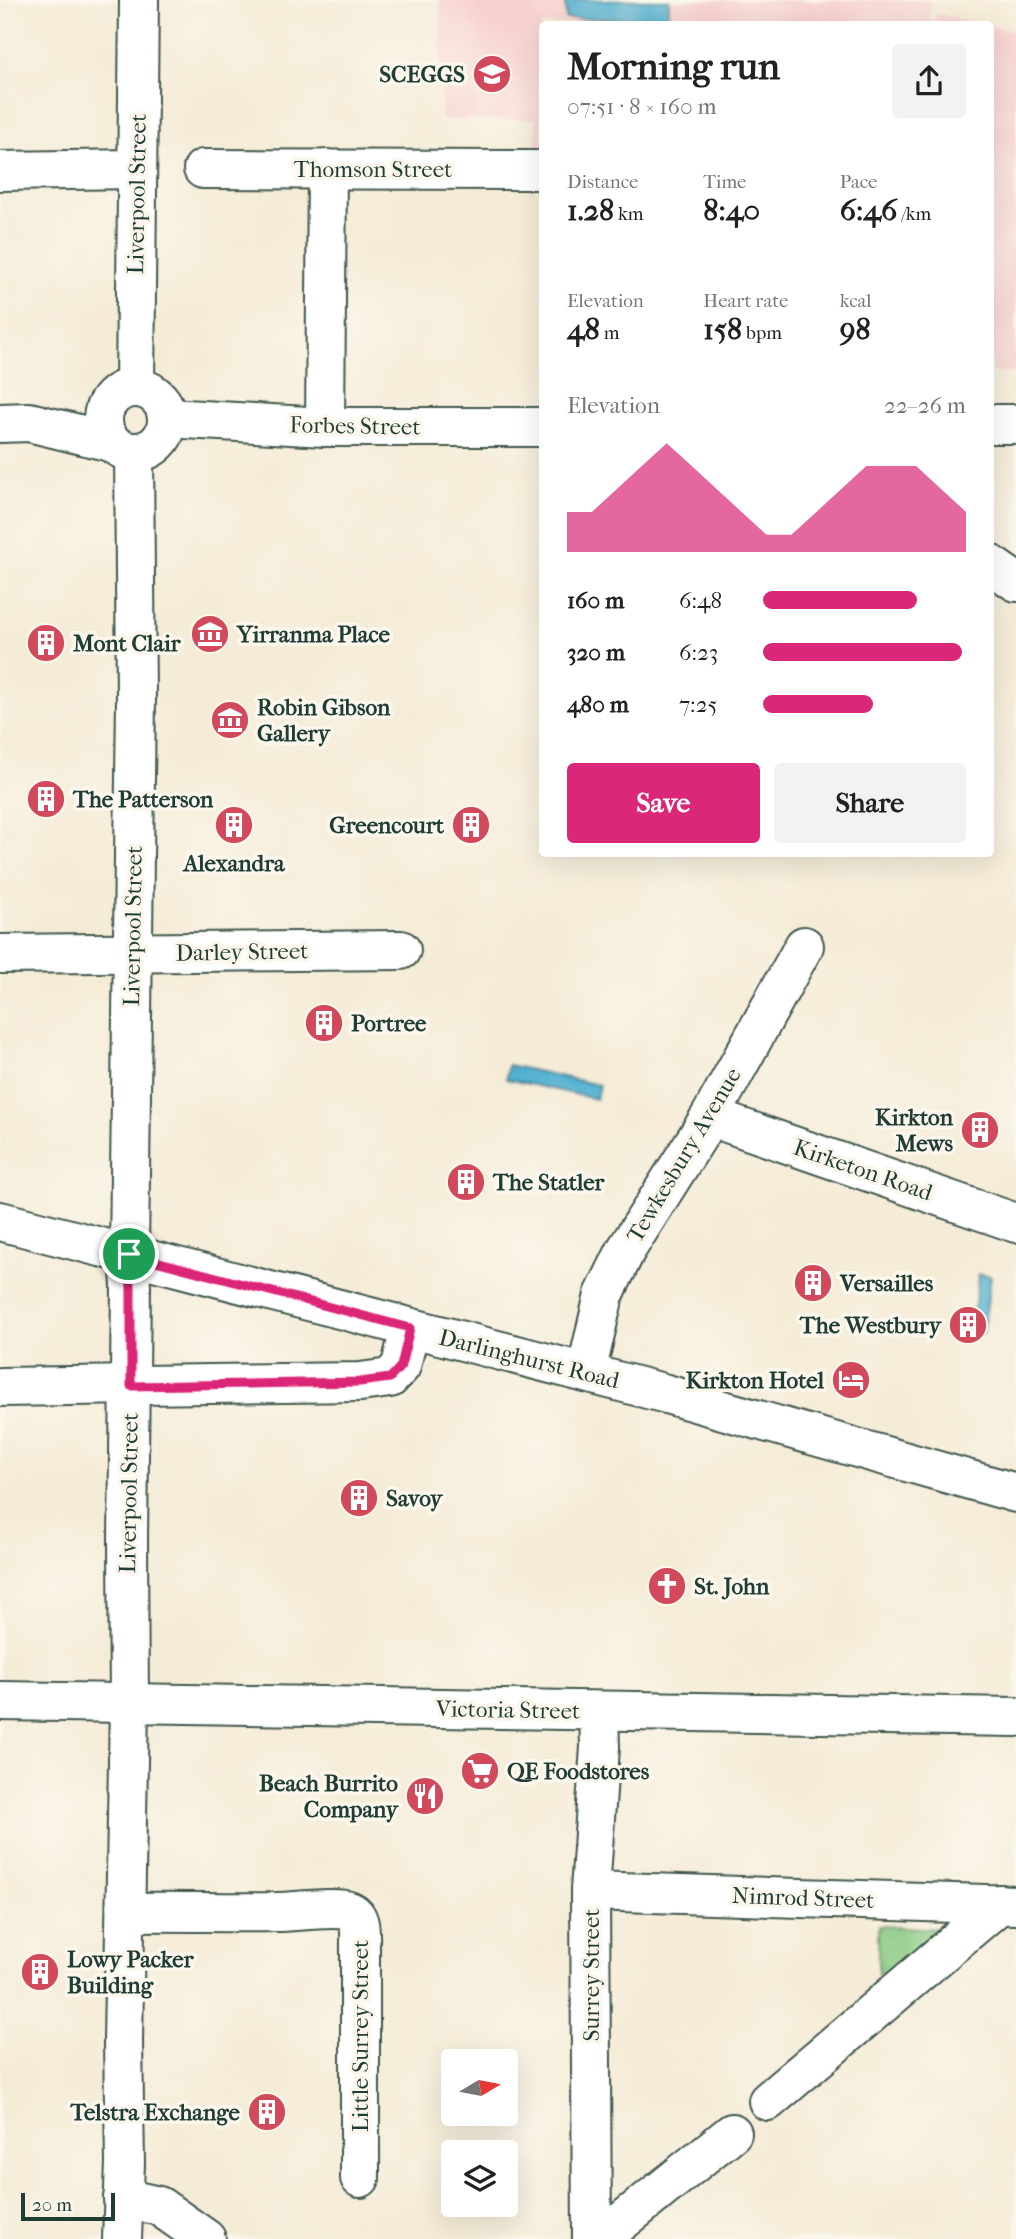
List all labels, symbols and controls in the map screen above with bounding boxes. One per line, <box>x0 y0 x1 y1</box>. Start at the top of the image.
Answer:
text: Morning run <box>567 44 780 89</box>
button: share <box>892 44 966 118</box>
school or university icon: SCEGGS <box>471 53 513 95</box>
place label: SCEGGS <box>379 61 465 88</box>
text: 07:51 · 8 × 160 m <box>567 93 717 120</box>
street label: Liverpool Street <box>122 113 152 275</box>
street label: Thomson Street <box>294 156 452 183</box>
text: Distance <box>567 171 638 193</box>
text: Time <box>703 171 747 193</box>
text: Pace <box>840 171 878 193</box>
text: 1.28 <box>567 193 614 228</box>
text: 8:40 <box>703 193 760 228</box>
text: 6:46 <box>840 193 897 228</box>
text: km <box>614 203 644 225</box>
text: /km <box>897 203 931 225</box>
text: Elevation <box>567 290 644 312</box>
text: Heart rate <box>703 290 788 312</box>
text: kcal <box>840 290 872 312</box>
text: 48 <box>567 312 600 347</box>
text: 158 <box>703 312 742 347</box>
text: 98 <box>840 312 870 347</box>
text: m <box>600 322 620 344</box>
text: bpm <box>742 322 782 344</box>
text: Elevation <box>567 392 660 419</box>
text: 22–26 m <box>884 392 966 419</box>
street label: Forbes Street <box>289 411 421 441</box>
text: 160 m <box>567 587 624 614</box>
text: 6:48 <box>679 587 722 614</box>
museum icon: Yirranma Place <box>189 613 231 655</box>
place label: Yirranma Place <box>236 621 391 648</box>
building icon: Mont Clair <box>25 622 67 664</box>
place label: Mont Clair <box>73 630 182 657</box>
text: 320 m <box>567 639 625 666</box>
text: 6:23 <box>679 639 718 666</box>
text: 480 m <box>567 691 629 718</box>
text: 7:25 <box>679 691 717 718</box>
place label: Robin Gibson Gallery <box>257 694 391 747</box>
museum icon: Robin Gibson Gallery <box>209 699 251 741</box>
button: Save <box>567 763 760 843</box>
button: Share <box>774 763 966 843</box>
building icon: The Patterson <box>25 778 67 820</box>
place label: The Patterson <box>72 786 214 813</box>
building icon: Alexandra <box>213 804 255 846</box>
building icon: Greencourt <box>450 804 492 846</box>
place label: Greencourt <box>329 812 445 839</box>
street label: Liverpool Street <box>118 845 148 1007</box>
place label: Alexandra <box>181 850 286 877</box>
street label: Darley Street <box>175 937 309 967</box>
building icon: Portree <box>303 1002 345 1044</box>
place label: Portree <box>351 1010 427 1037</box>
street label: Tewkesbury Avenue <box>621 1063 747 1247</box>
place label: Kirkton Mews <box>875 1104 954 1157</box>
building icon: Kirkton Mews <box>959 1109 1001 1151</box>
street label: Kirketon Road <box>790 1134 936 1207</box>
building icon: The Statler <box>445 1161 487 1203</box>
place label: The Statler <box>492 1169 606 1196</box>
pin <box>99 1224 159 1284</box>
icon: arrive <box>110 1235 148 1273</box>
building icon: Versailles <box>792 1262 834 1304</box>
place label: Versailles <box>839 1270 934 1297</box>
building icon: The Westbury <box>947 1304 989 1346</box>
place label: The Westbury <box>799 1312 943 1339</box>
street label: Darlinghurst Road <box>436 1324 622 1395</box>
hotel icon: Kirkton Hotel <box>830 1359 872 1401</box>
place label: Kirkton Hotel <box>686 1367 825 1394</box>
street label: Liverpool Street <box>114 1412 144 1574</box>
building icon: Savoy <box>338 1477 380 1519</box>
place label: Savoy <box>386 1485 444 1512</box>
church icon: St. John <box>646 1565 688 1607</box>
place label: St. John <box>694 1573 770 1600</box>
street label: Victoria Street <box>435 1695 580 1725</box>
supermarket icon: QE Foodstores <box>459 1750 501 1792</box>
place label: QE Foodstores <box>507 1758 650 1785</box>
place label: Beach Burrito Company <box>259 1770 400 1823</box>
restaurant icon: Beach Burrito Company <box>404 1775 446 1817</box>
street label: Nimrod Street <box>731 1882 875 1914</box>
street label: Surrey Street <box>578 1908 605 2042</box>
street label: Little Surrey Street <box>347 1940 374 2132</box>
place label: Lowy Packer Building <box>67 1946 195 1999</box>
building icon: Lowy Packer Building <box>19 1951 61 1993</box>
north arrow <box>441 2049 518 2126</box>
map controls <box>441 2049 518 2217</box>
building icon: Telstra Exchange <box>246 2091 288 2133</box>
place label: Telstra Exchange <box>69 2099 241 2126</box>
button: layers <box>441 2140 518 2217</box>
scale bar <box>21 2190 116 2222</box>
text: 20 m <box>32 2194 72 2216</box>

